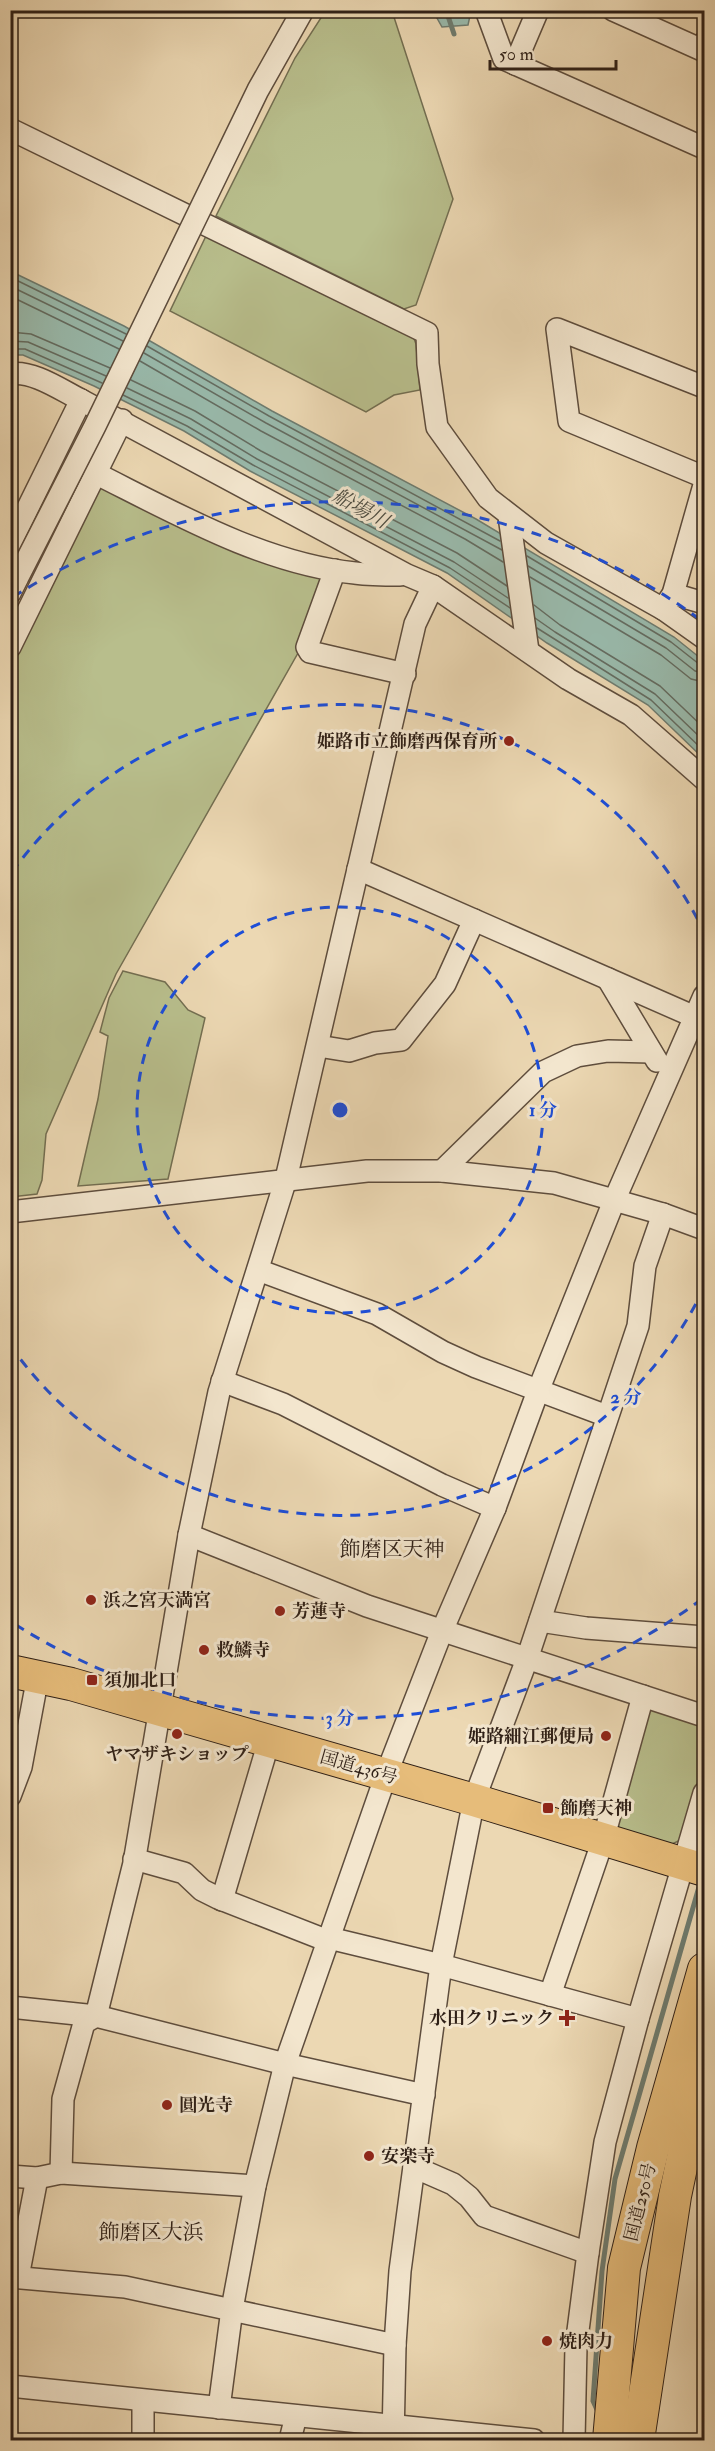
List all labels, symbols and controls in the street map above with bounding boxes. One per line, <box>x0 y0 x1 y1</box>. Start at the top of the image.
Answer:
scale bar <box>490 33 616 71</box>
text: 50 m <box>499 43 534 66</box>
water label: 船場川 <box>328 483 395 535</box>
place label: 姫路市立飾磨西保育所 <box>317 730 497 753</box>
marker: 姫路市立飾磨西保育所 <box>502 734 516 748</box>
text: 1 分 <box>529 1099 557 1122</box>
centre of rings <box>330 1100 350 1120</box>
text: 2 分 <box>611 1386 641 1409</box>
district label: 飾磨区天神 <box>340 1536 445 1563</box>
place label: 浜之宮天満宮 <box>103 1589 211 1612</box>
marker: 浜之宮天満宮 <box>84 1593 98 1607</box>
place label: 芳蓮寺 <box>292 1600 346 1623</box>
marker: 芳蓮寺 <box>273 1604 287 1618</box>
place label: 救鱗寺 <box>216 1639 270 1662</box>
marker: 救鱗寺 <box>197 1643 211 1657</box>
place label: 須加北口 <box>104 1669 176 1692</box>
marker: 須加北口 <box>85 1673 99 1687</box>
text: 3 分 <box>326 1707 354 1730</box>
place label: 姫路細江郵便局 <box>468 1725 594 1748</box>
marker: ヤマザキショップ <box>170 1727 184 1741</box>
marker: 姫路細江郵便局 <box>599 1729 613 1743</box>
place label: ヤマザキショップ <box>105 1743 249 1766</box>
street label: 国道436号 <box>317 1745 400 1790</box>
place label: 飾磨天神 <box>560 1797 632 1820</box>
marker: 飾磨天神 <box>541 1801 555 1815</box>
place label: 水田クリニック <box>429 2007 554 2030</box>
marker: 水田クリニック <box>558 2009 576 2027</box>
place label: 圓光寺 <box>179 2094 233 2117</box>
marker: 圓光寺 <box>160 2098 174 2112</box>
place label: 安楽寺 <box>381 2145 435 2168</box>
marker: 安楽寺 <box>362 2149 376 2163</box>
street label: 国道250号 <box>620 2160 661 2244</box>
district label: 飾磨区大浜 <box>99 2219 204 2246</box>
place label: 焼肉力 <box>559 2330 613 2353</box>
marker: 焼肉力 <box>540 2334 554 2348</box>

